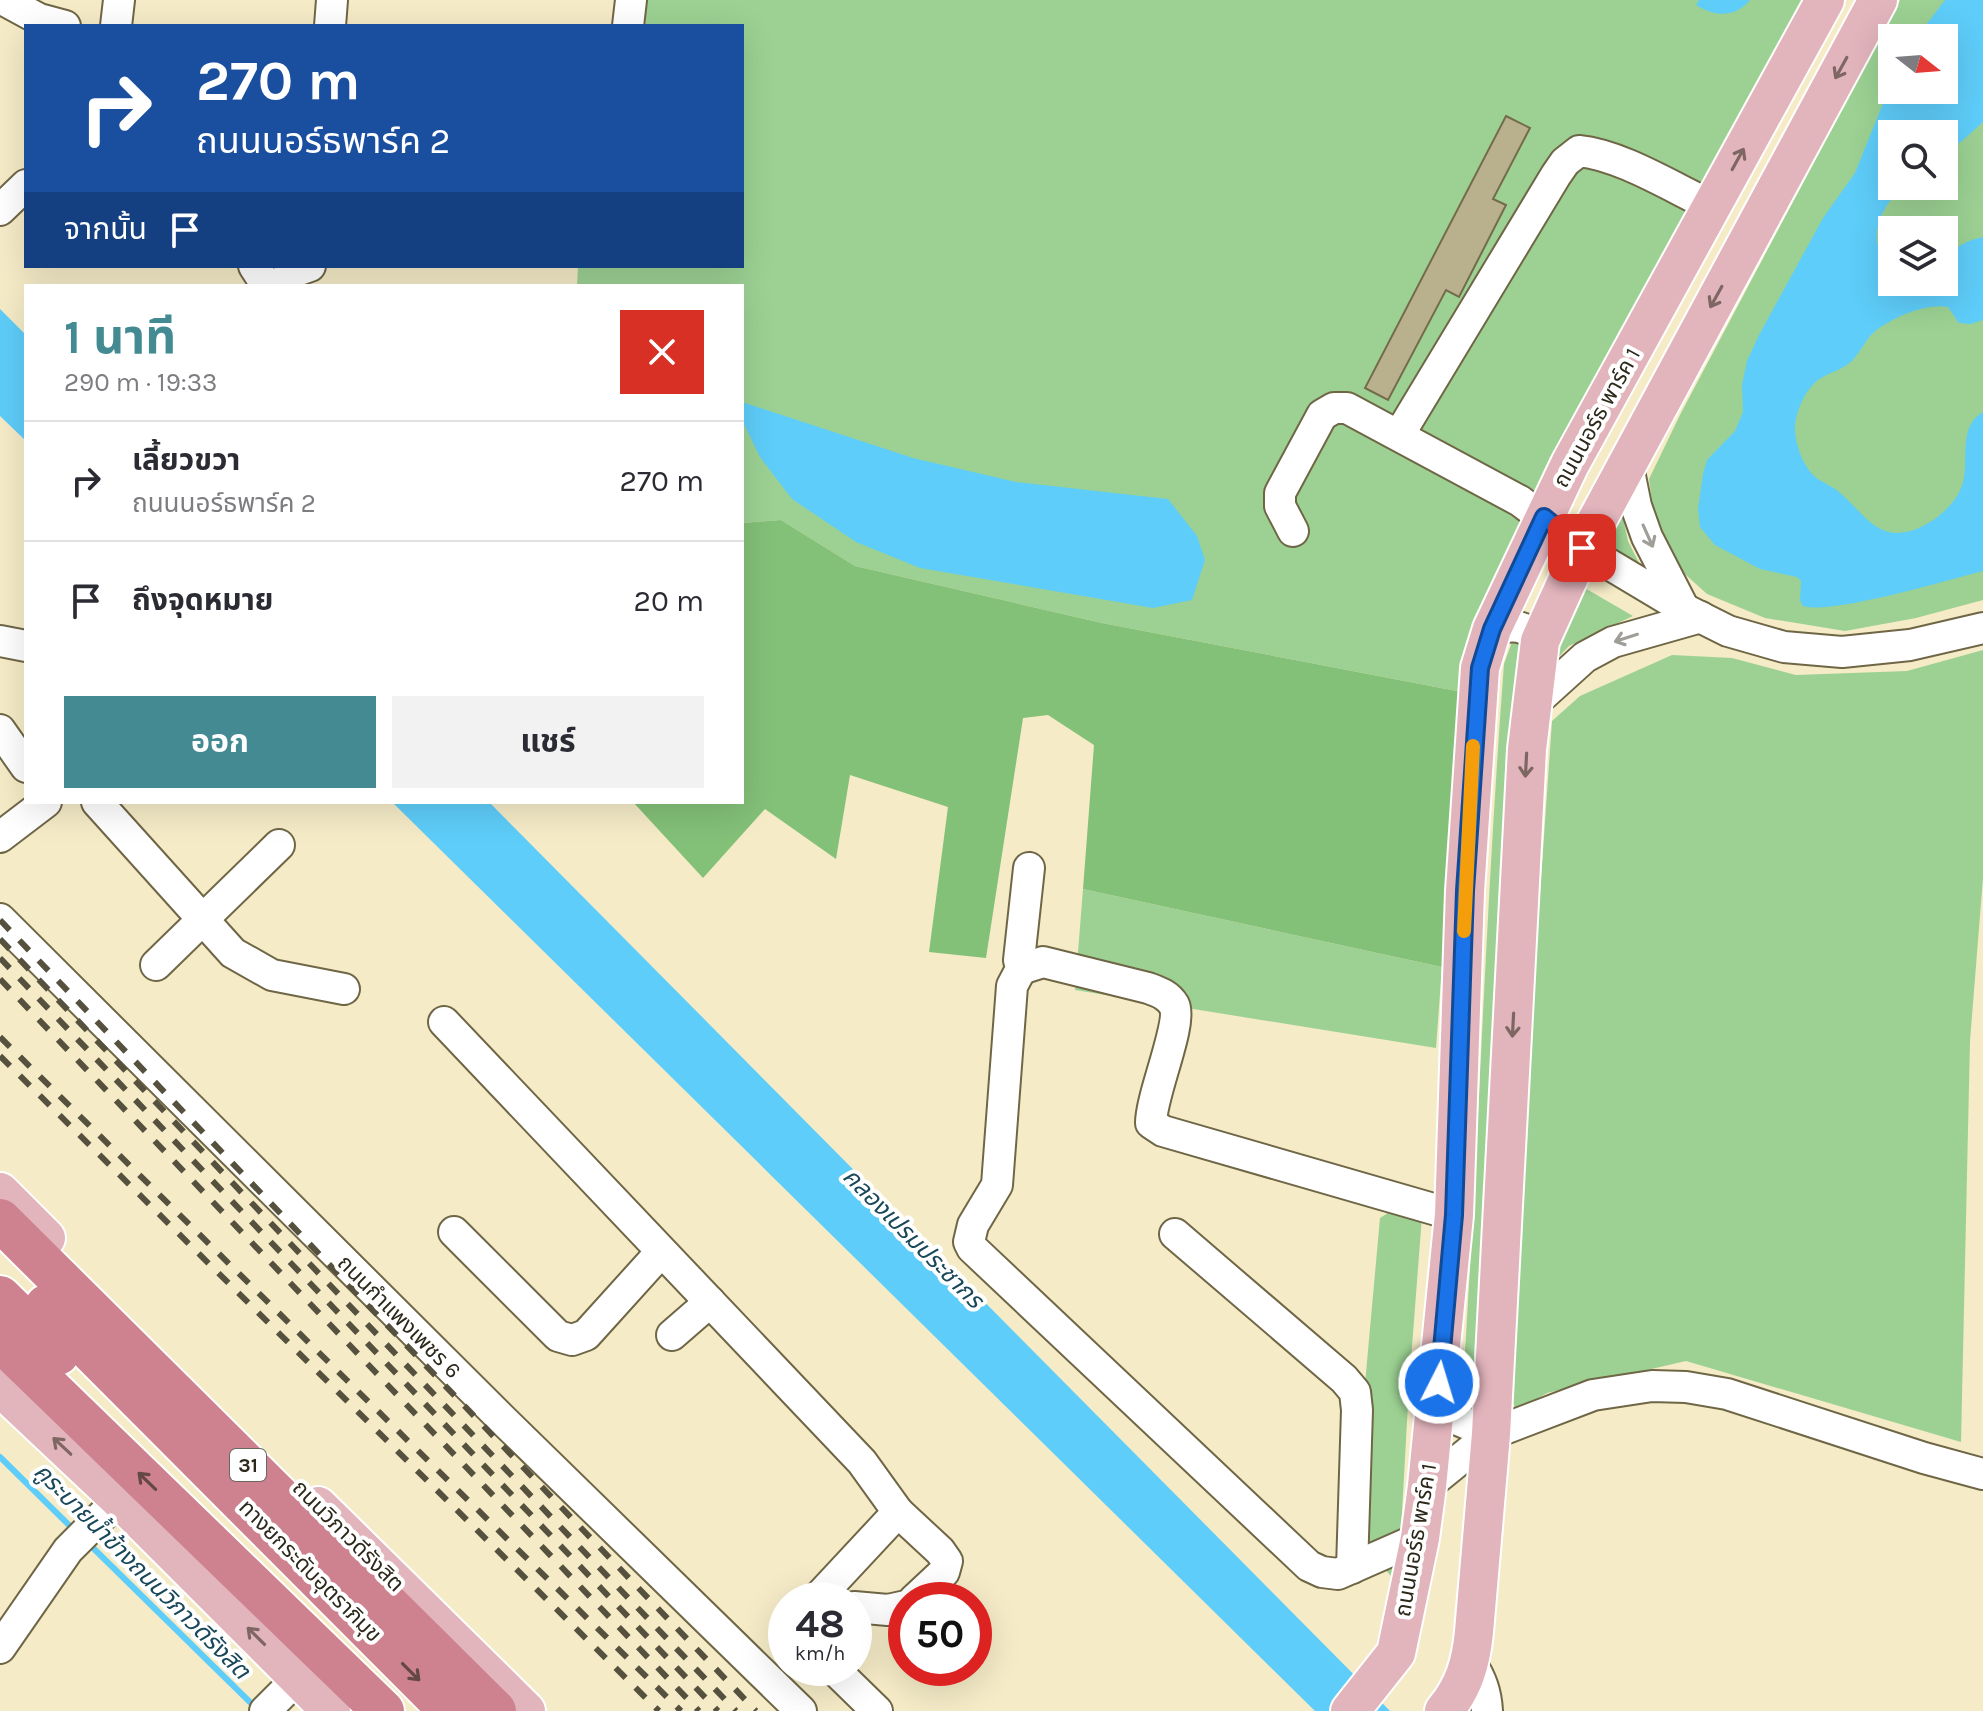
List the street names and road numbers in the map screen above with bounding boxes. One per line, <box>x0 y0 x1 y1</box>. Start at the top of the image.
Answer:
street label: ถนนนอร์ธ พาร์ค 1 <box>1548 344 1646 492</box>
street label: ถนนกำแพงเพชร 6 <box>332 1250 466 1384</box>
road number: 31 <box>230 1449 266 1481</box>
street label: ถนนนอร์ธ พาร์ค 1 <box>1390 1461 1442 1619</box>
street label: ถนนวิภาวดีรังสิต <box>287 1475 409 1597</box>
street label: ทางยกระดับอุตราภิมุข <box>233 1494 387 1648</box>

